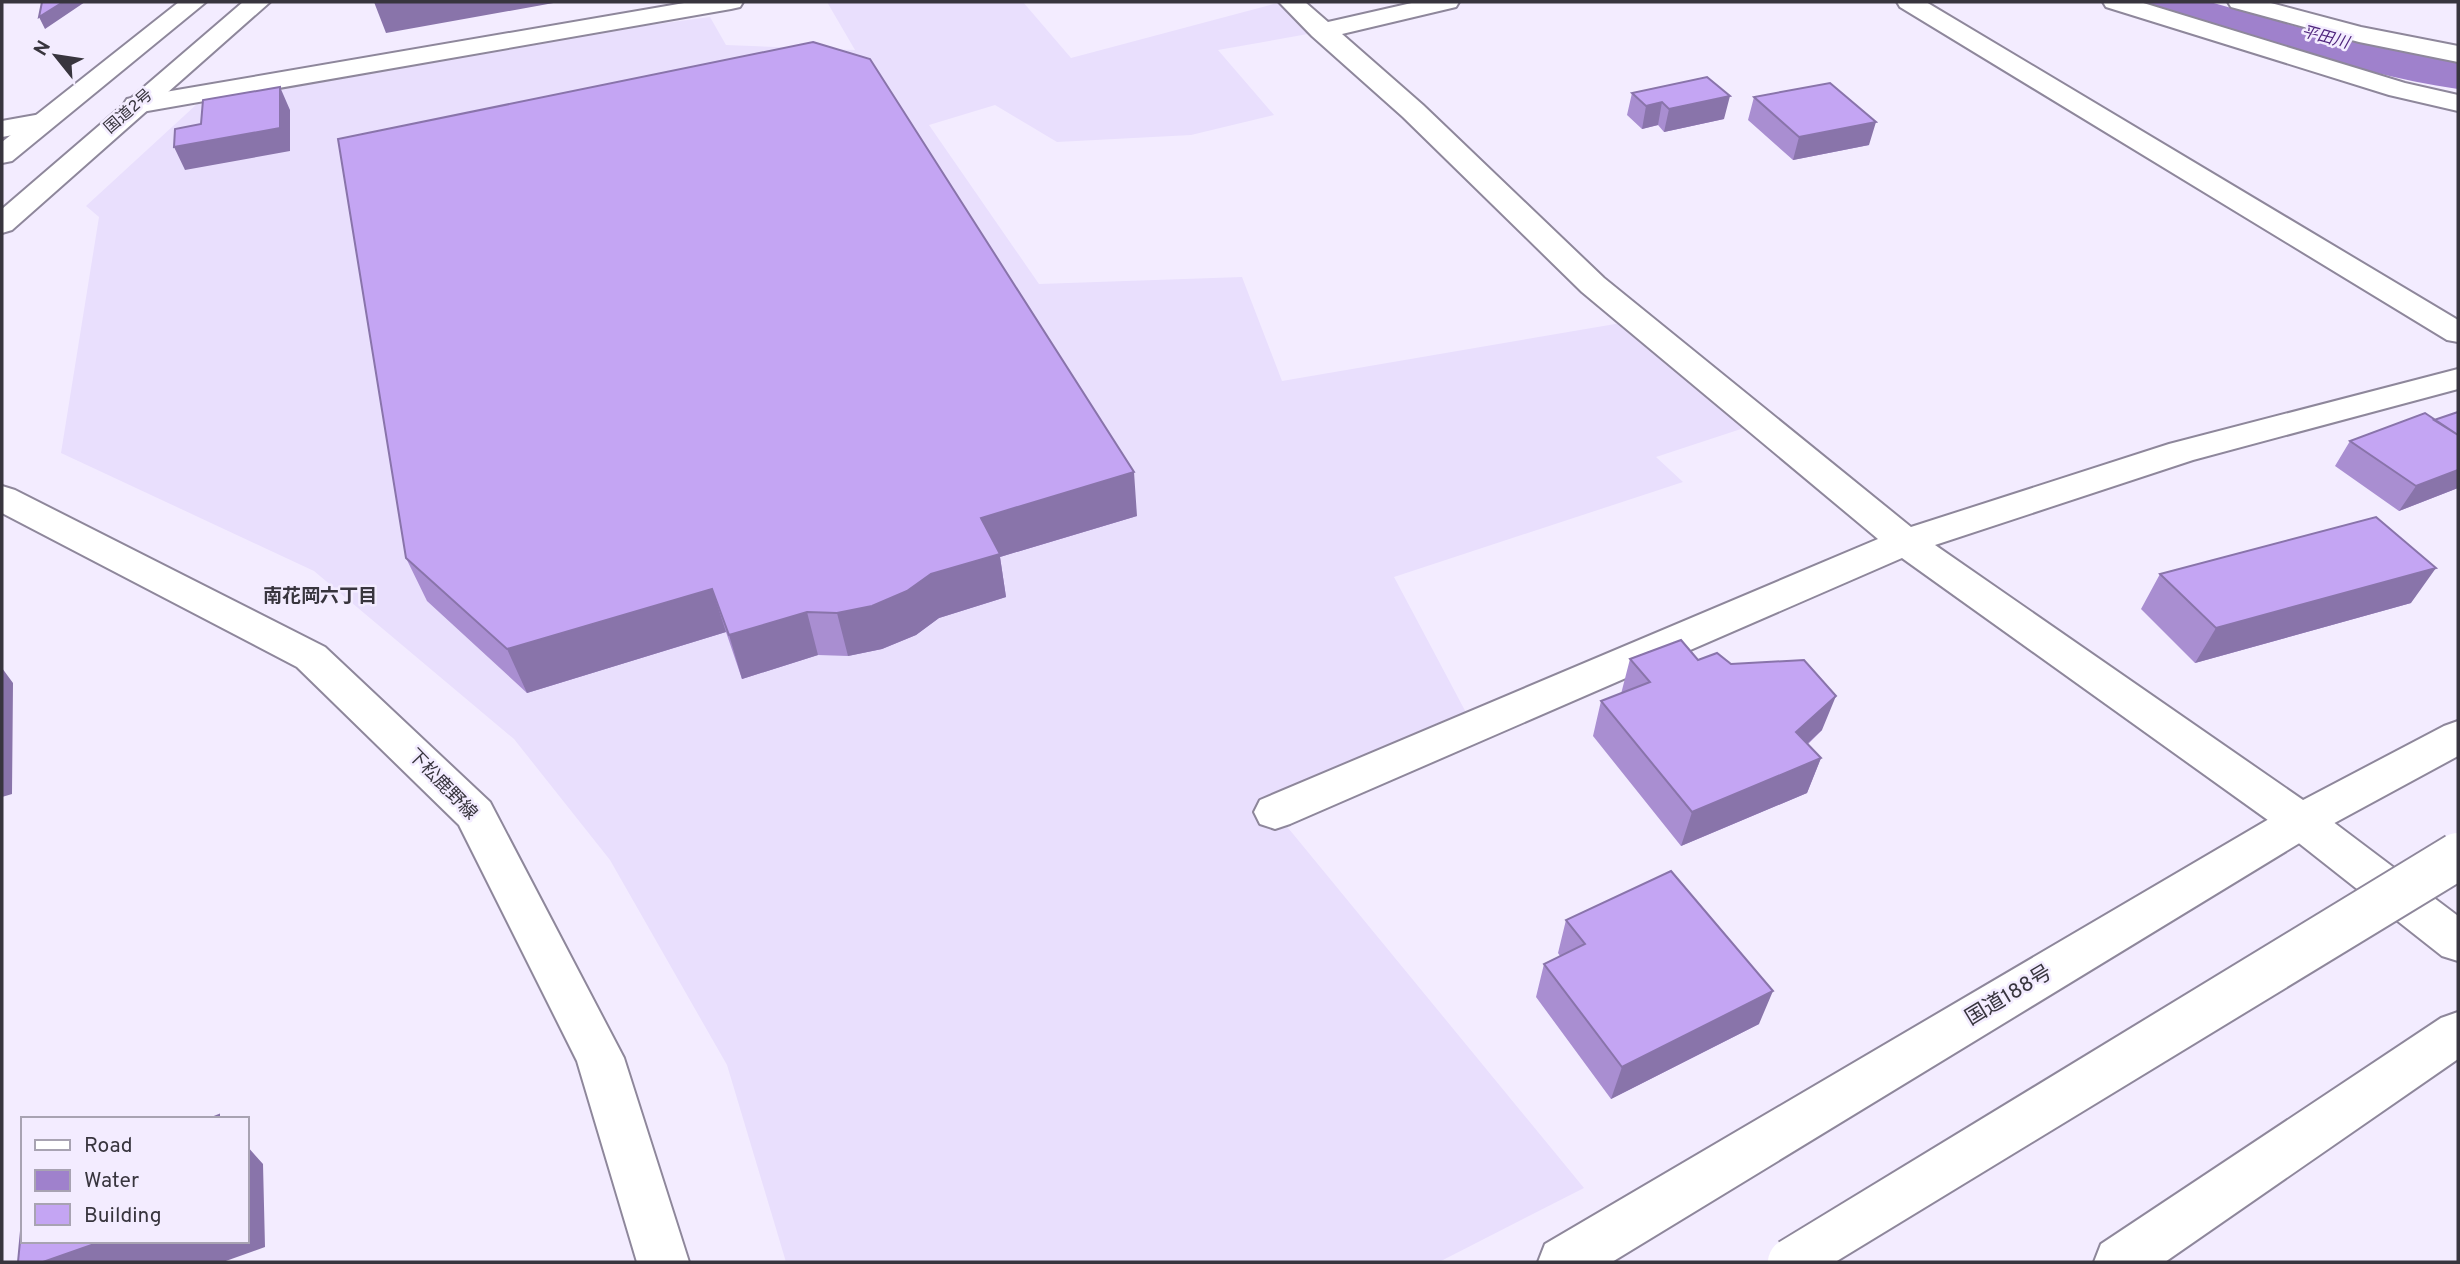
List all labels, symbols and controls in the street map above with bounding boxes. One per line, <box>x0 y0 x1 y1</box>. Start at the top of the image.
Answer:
north arrow <box>21 21 91 91</box>
water label: 平田川 <box>2299 22 2353 54</box>
text: N <box>29 37 57 60</box>
street label: 国道2号 <box>101 85 157 139</box>
district label: 南花岡六丁目 <box>263 585 377 609</box>
street label: 下松鹿野線 <box>402 745 482 825</box>
street label: 国道188号 <box>1961 960 2057 1032</box>
legend <box>21 1117 248 1243</box>
text: Road <box>84 1133 133 1160</box>
text: Water <box>84 1168 139 1195</box>
text: Building <box>84 1203 162 1230</box>

